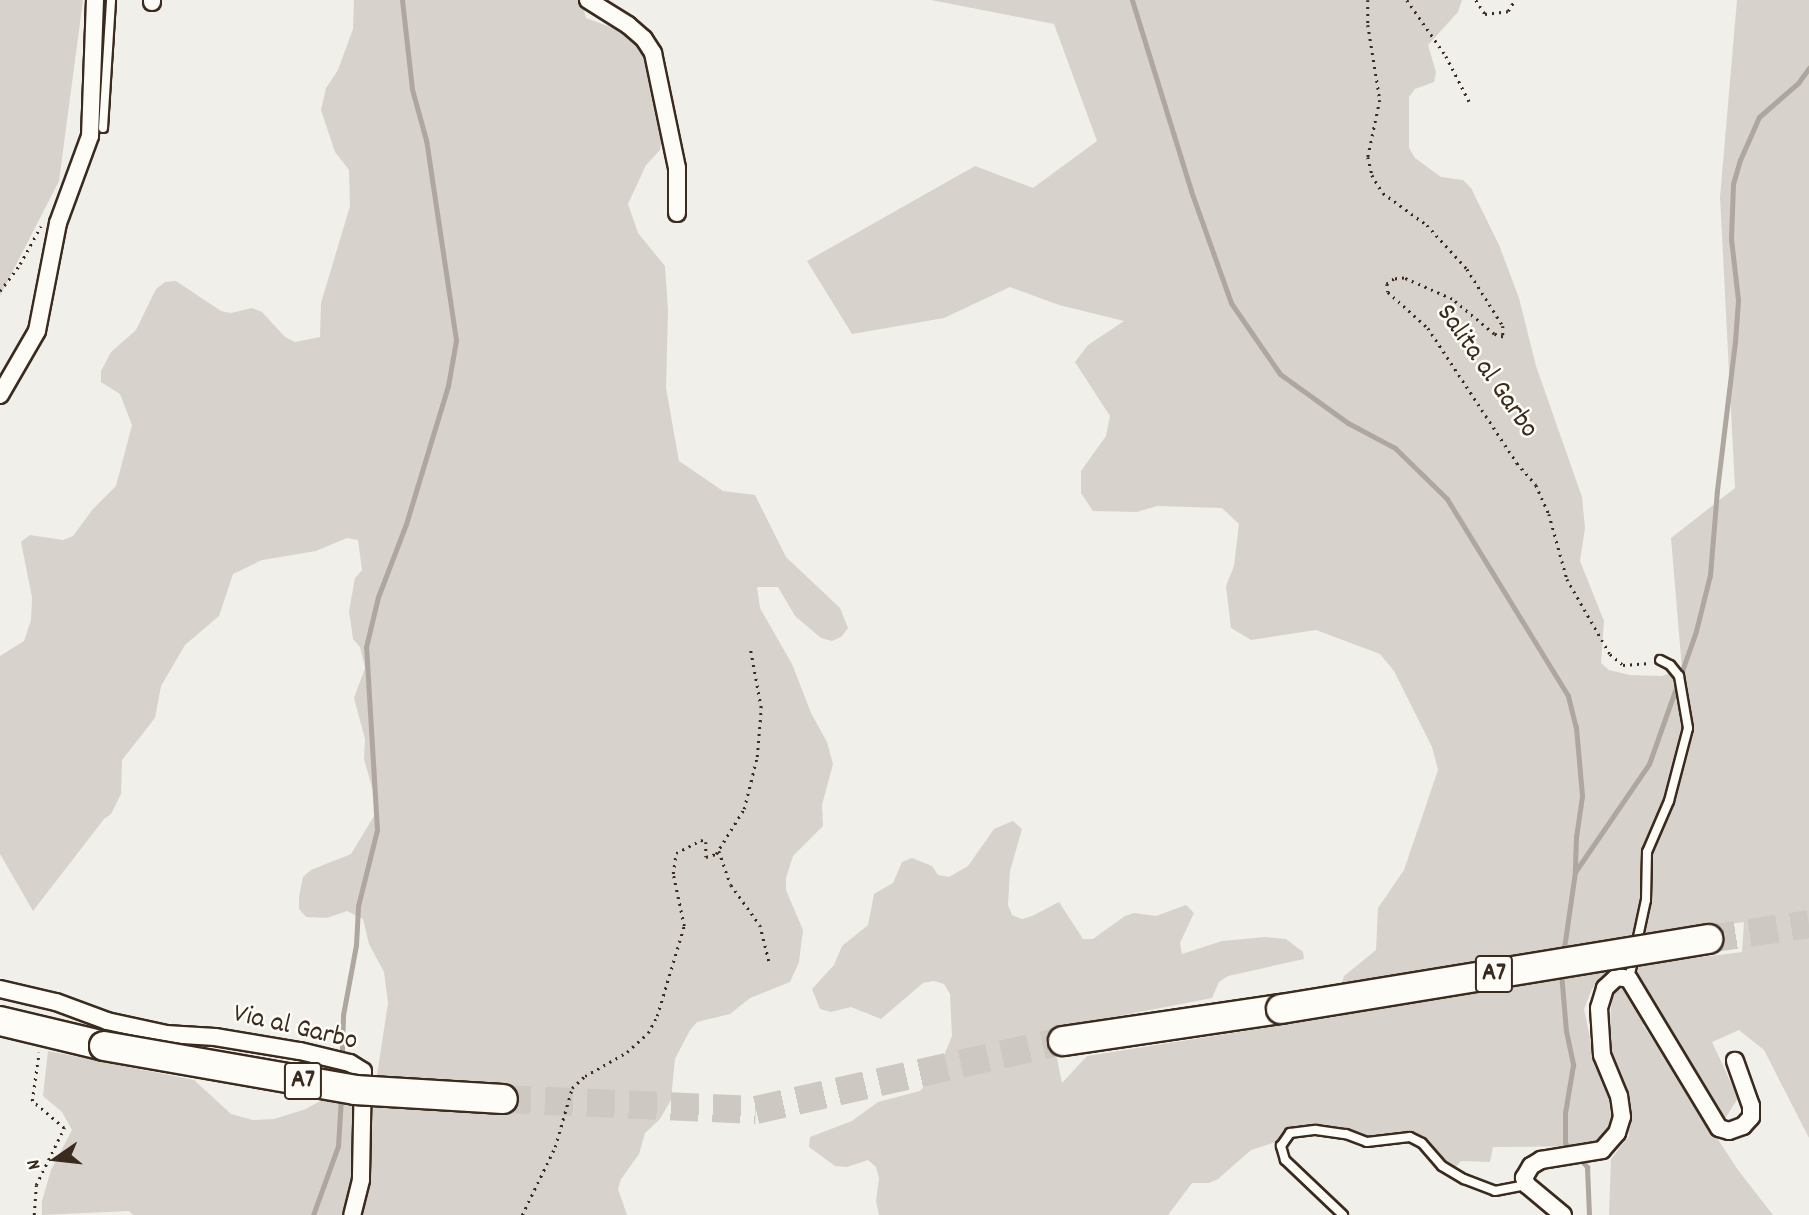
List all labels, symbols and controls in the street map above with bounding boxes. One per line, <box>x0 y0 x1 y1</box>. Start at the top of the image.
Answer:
street label: Salita al Garbo <box>1428 299 1544 445</box>
road number: A7 <box>1475 951 1513 996</box>
street label: Via al Garbo <box>230 998 360 1060</box>
road number: A7 <box>284 1058 322 1104</box>
north arrow <box>21 1124 91 1194</box>
text: N <box>21 1156 49 1172</box>

